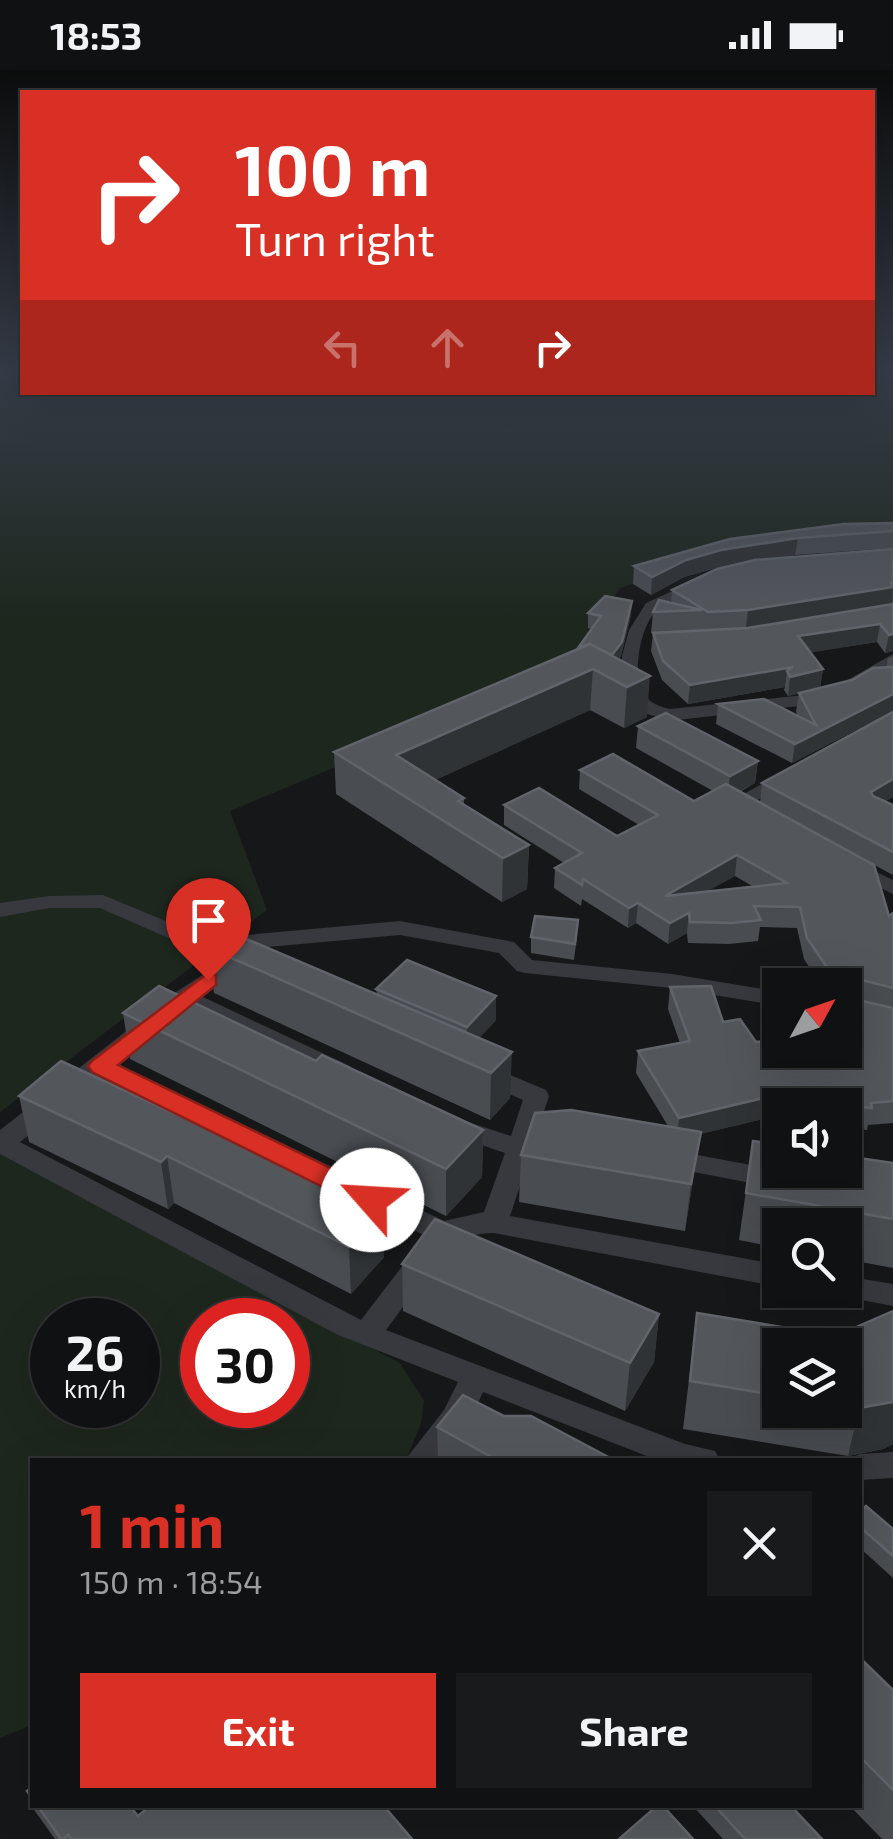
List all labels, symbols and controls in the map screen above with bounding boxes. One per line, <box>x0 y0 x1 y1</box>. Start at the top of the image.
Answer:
text: 18:53 <box>50 12 142 58</box>
text: 100 m <box>235 126 430 210</box>
icon: right <box>70 130 200 260</box>
text: Turn right <box>235 211 435 265</box>
icon: left <box>315 320 370 375</box>
icon: ahead <box>420 320 475 375</box>
icon: right <box>525 320 580 375</box>
pin <box>166 878 251 981</box>
icon: arrive <box>181 893 236 948</box>
north arrow <box>762 968 862 1068</box>
map controls <box>762 968 862 1428</box>
button: sound <box>762 1088 862 1188</box>
position arrow <box>320 1148 424 1252</box>
button: search <box>762 1208 862 1308</box>
speed limit sign: 30 <box>180 1298 310 1428</box>
text: 26 <box>66 1321 124 1381</box>
button: layers <box>762 1328 862 1428</box>
text: km/h <box>64 1373 126 1403</box>
text: 1 min <box>80 1488 224 1560</box>
button: close <box>707 1491 812 1596</box>
text: 150 m · 18:54 <box>80 1562 263 1600</box>
button: Exit <box>80 1673 436 1788</box>
button: Share <box>456 1673 812 1788</box>

